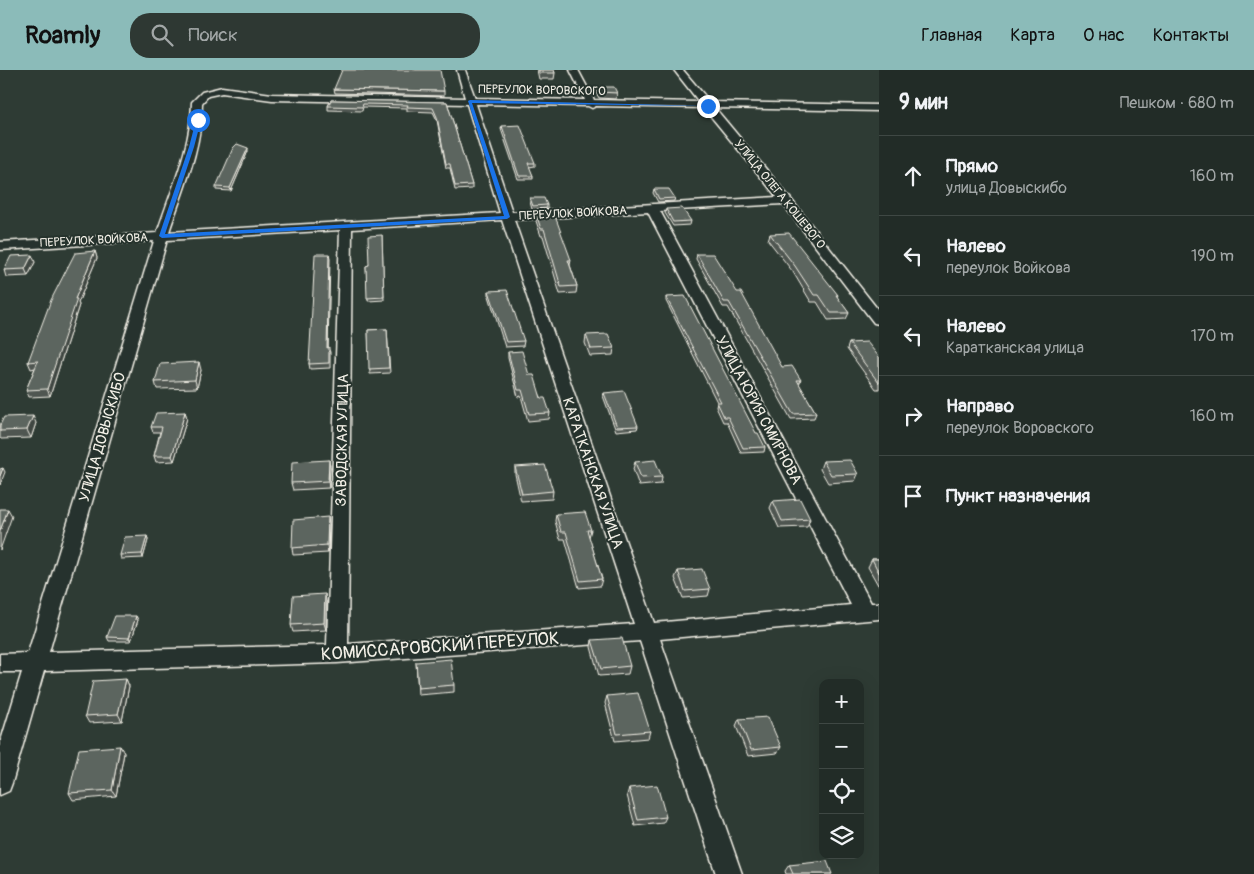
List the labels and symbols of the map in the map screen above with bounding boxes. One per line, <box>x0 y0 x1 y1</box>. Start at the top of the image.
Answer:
street label: ПЕРЕУЛОК ВОРОВСКОГО <box>478 82 606 99</box>
route end <box>697 95 720 118</box>
route start <box>187 109 210 132</box>
street label: УЛИЦА ОЛЕГА КОШЕВОГО <box>731 137 828 252</box>
street label: ПЕРЕУЛОК ВОЙКОВА <box>519 203 627 224</box>
street label: ПЕРЕУЛОК ВОЙКОВА <box>40 230 148 251</box>
street label: УЛИЦА ЮРИЯ СМИРНОВА <box>711 333 806 488</box>
street label: УЛИЦА ДОВЫСКИБО <box>75 370 130 504</box>
street label: ЗАВОДСКАЯ УЛИЦА <box>332 373 353 507</box>
street label: КАРАТКАНСКАЯ УЛИЦА <box>558 395 627 552</box>
street label: КОМИССАРОВСКИЙ ПЕРЕУЛОК <box>320 627 560 666</box>

